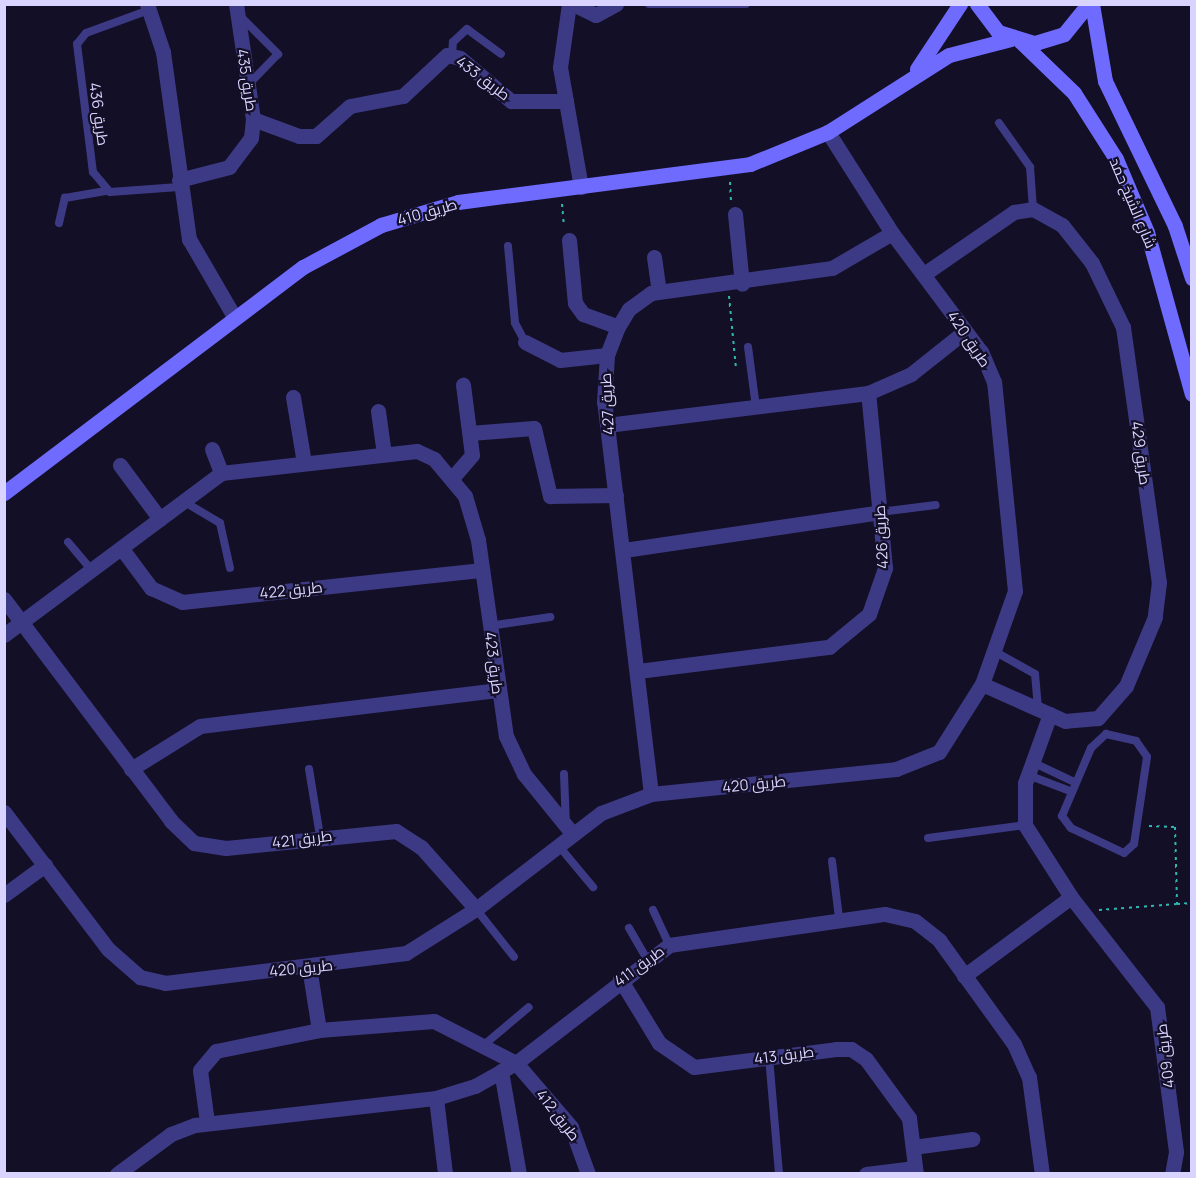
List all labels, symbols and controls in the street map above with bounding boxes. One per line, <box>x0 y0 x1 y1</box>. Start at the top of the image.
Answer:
street label: طريق 435 <box>233 47 261 113</box>
street label: طريق 433 <box>453 52 513 104</box>
street label: طريق 436 <box>86 81 112 147</box>
street label: شارع الشيخ حمد <box>1106 155 1160 251</box>
street label: طريق 410 <box>395 195 459 229</box>
street label: طريق 420 <box>944 308 994 370</box>
street label: طريق 427 <box>596 372 618 436</box>
street label: طريق 429 <box>1128 420 1154 486</box>
street label: طريق 426 <box>870 505 892 569</box>
street label: طريق 422 <box>259 578 323 602</box>
street label: طريق 423 <box>481 631 507 695</box>
street label: طريق 420 <box>721 772 787 796</box>
street label: طريق 421 <box>271 826 333 852</box>
street label: طريق 411 <box>610 942 668 990</box>
street label: طريق 420 <box>268 956 334 980</box>
street label: طريق 409 <box>1152 1023 1178 1089</box>
street label: طريق 413 <box>753 1042 815 1068</box>
street label: طريق 412 <box>532 1086 584 1144</box>

